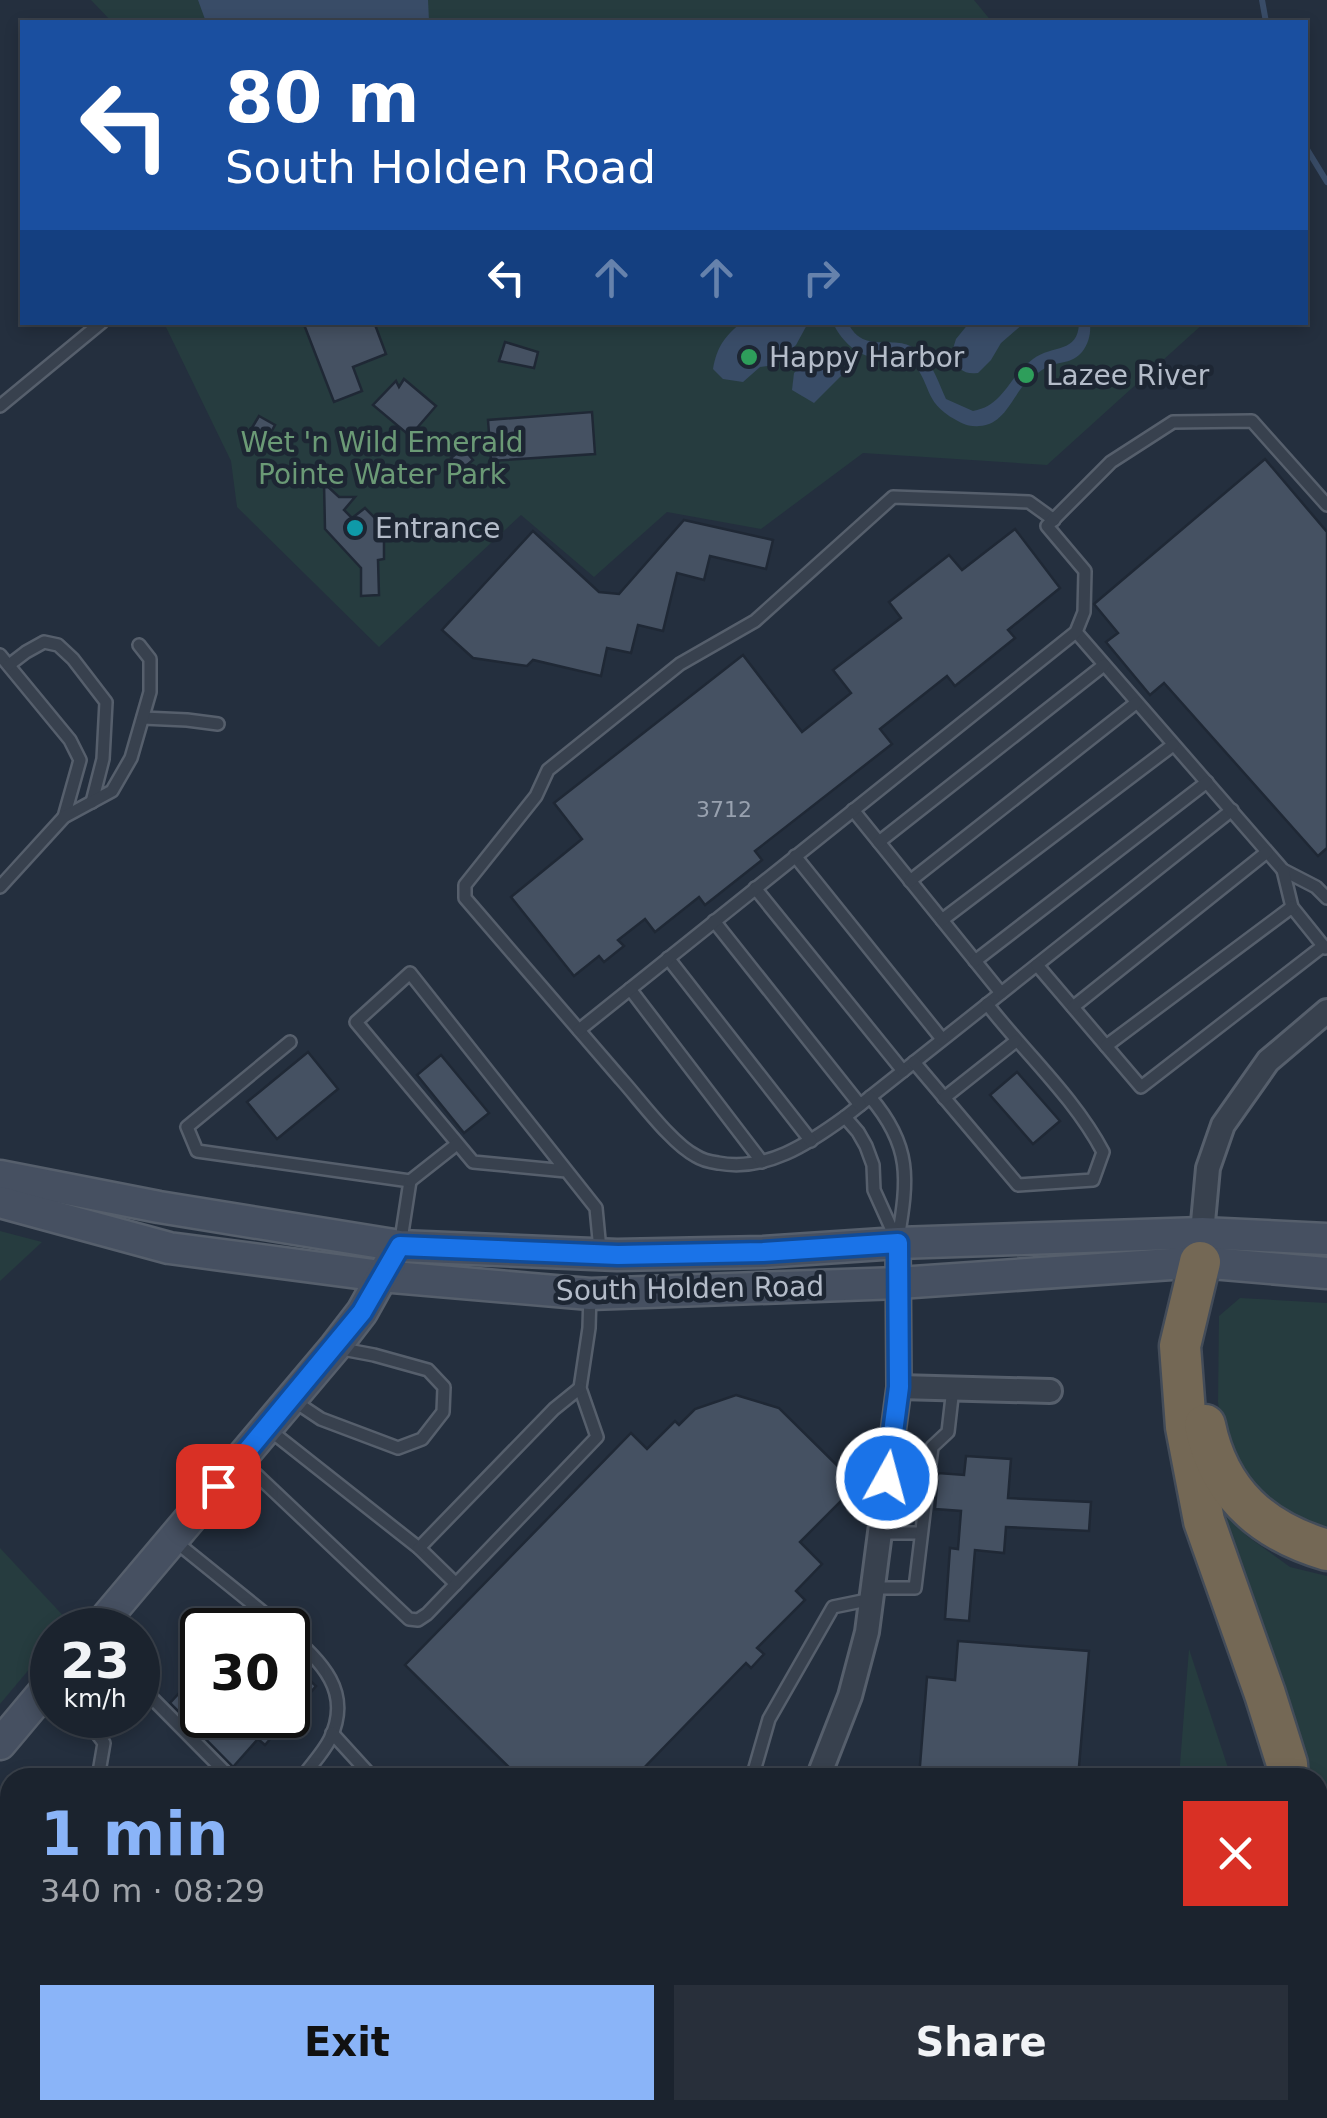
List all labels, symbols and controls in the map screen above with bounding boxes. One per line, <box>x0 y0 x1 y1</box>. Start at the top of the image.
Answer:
text: 80 m <box>225 57 420 139</box>
icon: left <box>60 60 190 190</box>
text: South Holden Road <box>225 141 656 194</box>
icon: left <box>479 250 534 305</box>
icon: ahead <box>584 250 639 305</box>
icon: ahead <box>689 250 744 305</box>
icon: right <box>794 250 849 305</box>
place label: Happy Harbor <box>769 341 965 374</box>
marker: Happy Harbor <box>738 346 760 368</box>
place label: Lazee River <box>1046 359 1210 392</box>
marker: Lazee River <box>1015 364 1037 386</box>
park label: Wet 'n Wild Emerald Pointe Water Park <box>240 426 524 491</box>
place label: Entrance <box>375 512 500 545</box>
marker: Entrance <box>344 517 366 539</box>
house number: 3712 <box>696 797 752 822</box>
street label: South Holden Road <box>556 1270 824 1307</box>
position arrow <box>835 1426 939 1530</box>
pin <box>176 1444 261 1529</box>
icon: arrive <box>191 1459 246 1514</box>
speed limit sign: 30 <box>180 1608 310 1738</box>
text: 23 <box>60 1632 130 1690</box>
text: km/h <box>63 1684 127 1713</box>
text: 1 min <box>40 1799 228 1869</box>
button: close <box>1183 1801 1288 1906</box>
text: 340 m · 08:29 <box>40 1872 265 1910</box>
button: Exit <box>40 1985 654 2100</box>
button: Share <box>674 1985 1288 2100</box>

